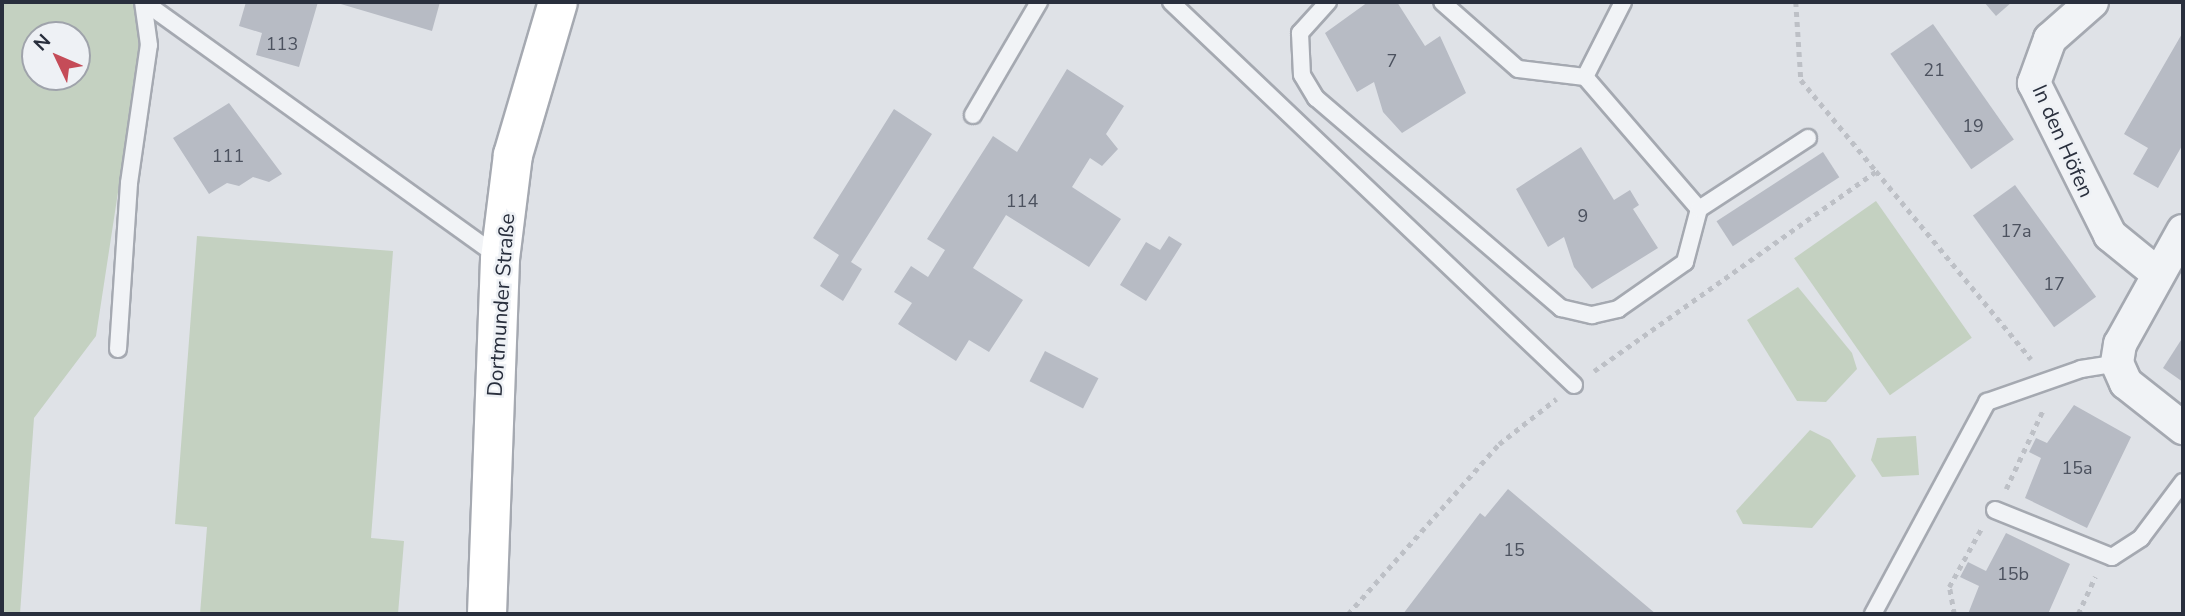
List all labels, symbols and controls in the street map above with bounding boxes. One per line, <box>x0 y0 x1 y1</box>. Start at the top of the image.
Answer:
north arrow <box>21 21 91 91</box>
text: N <box>28 29 57 57</box>
house number: 113 <box>266 33 298 55</box>
house number: 7 <box>1387 50 1397 72</box>
house number: 21 <box>1923 59 1945 81</box>
street label: In den Höfen <box>2027 81 2099 201</box>
house number: 19 <box>1962 115 1984 137</box>
house number: 111 <box>212 145 244 167</box>
house number: 114 <box>1006 190 1038 212</box>
house number: 9 <box>1578 205 1588 227</box>
street label: Dortmunder Straße <box>482 213 520 397</box>
house number: 17a <box>2000 220 2032 242</box>
house number: 17 <box>2043 273 2065 295</box>
house number: 15a <box>2061 457 2093 479</box>
house number: 15 <box>1503 539 1525 561</box>
house number: 15b <box>1997 563 2029 585</box>

